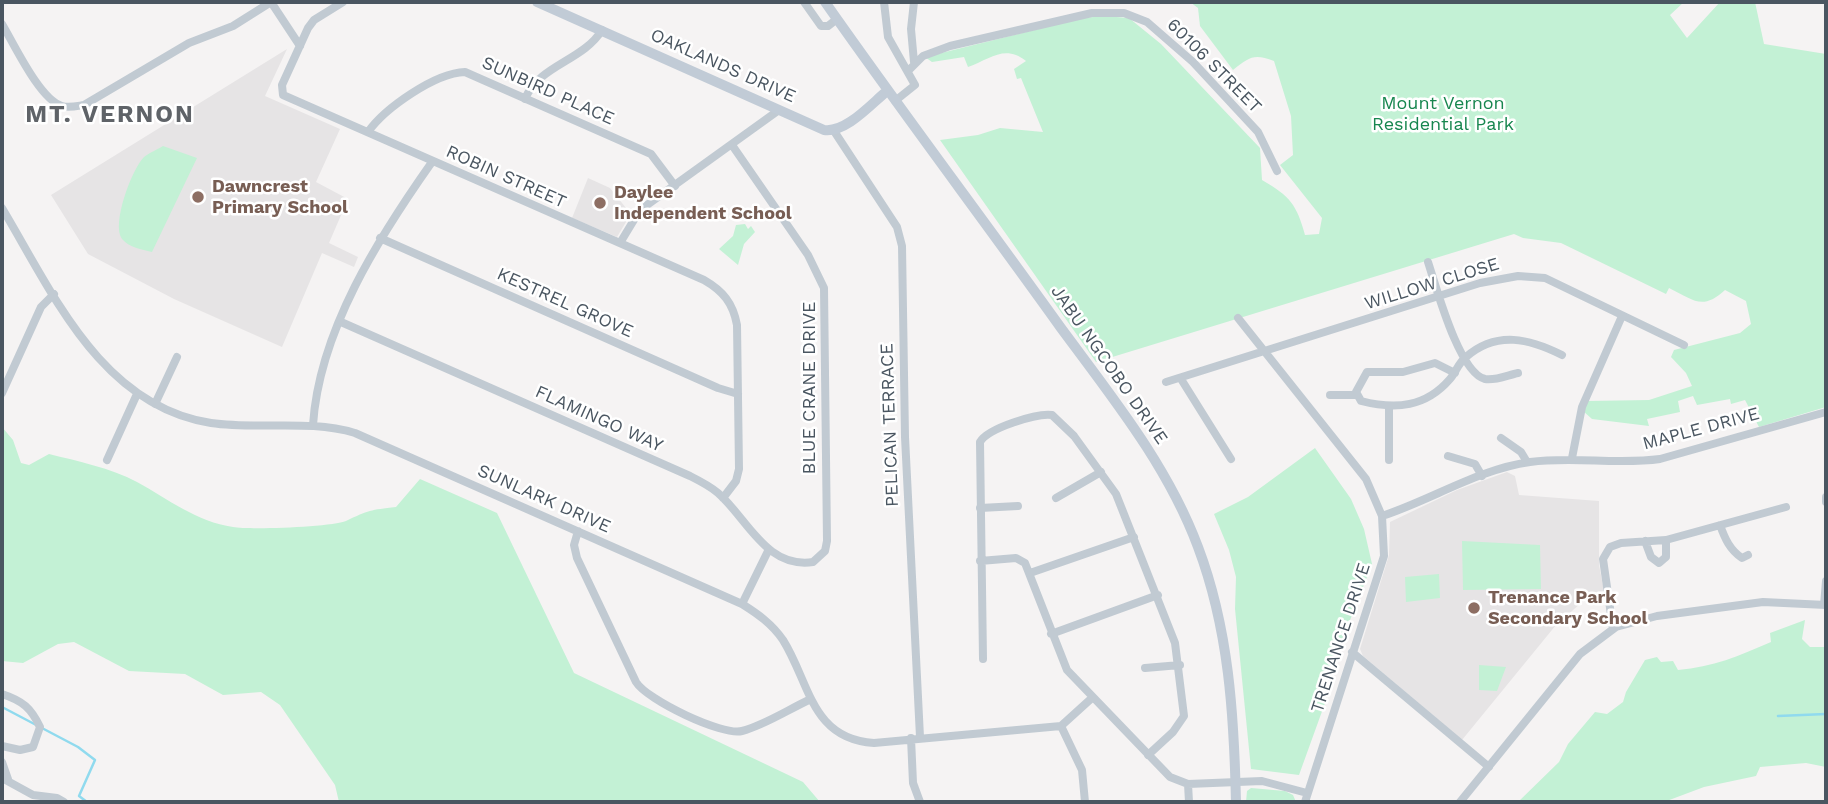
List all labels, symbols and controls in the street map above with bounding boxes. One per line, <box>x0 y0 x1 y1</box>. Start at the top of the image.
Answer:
street label: 60106 STREET <box>1162 14 1266 118</box>
street label: OAKLANDS DRIVE <box>647 24 799 108</box>
street label: SUNBIRD PLACE <box>478 52 618 130</box>
park label: Mount Vernon Residential Park <box>1372 93 1514 136</box>
district label: MT. VERNON <box>26 101 194 129</box>
street label: ROBIN STREET <box>442 141 570 213</box>
place label: Dawncrest Primary School <box>212 176 348 218</box>
place label: Daylee Independent School <box>614 182 792 224</box>
marker: Dawncrest Primary School <box>190 189 206 205</box>
marker: Daylee Independent School <box>592 195 608 211</box>
street label: WILLOW CLOSE <box>1362 253 1502 315</box>
street label: KESTREL GROVE <box>494 263 636 343</box>
street label: JABU NGCOBO DRIVE <box>1046 281 1172 449</box>
street label: BLUE CRANE DRIVE <box>799 301 821 475</box>
street label: PELICAN TERRACE <box>876 343 904 507</box>
street label: FLAMINGO WAY <box>532 381 666 457</box>
street label: MAPLE DRIVE <box>1640 403 1762 455</box>
street label: SUNLARK DRIVE <box>474 460 614 538</box>
street label: TRENANCE DRIVE <box>1307 560 1375 716</box>
place label: Trenance Park Secondary School <box>1488 587 1647 630</box>
marker: Trenance Park Secondary School <box>1466 600 1482 616</box>

